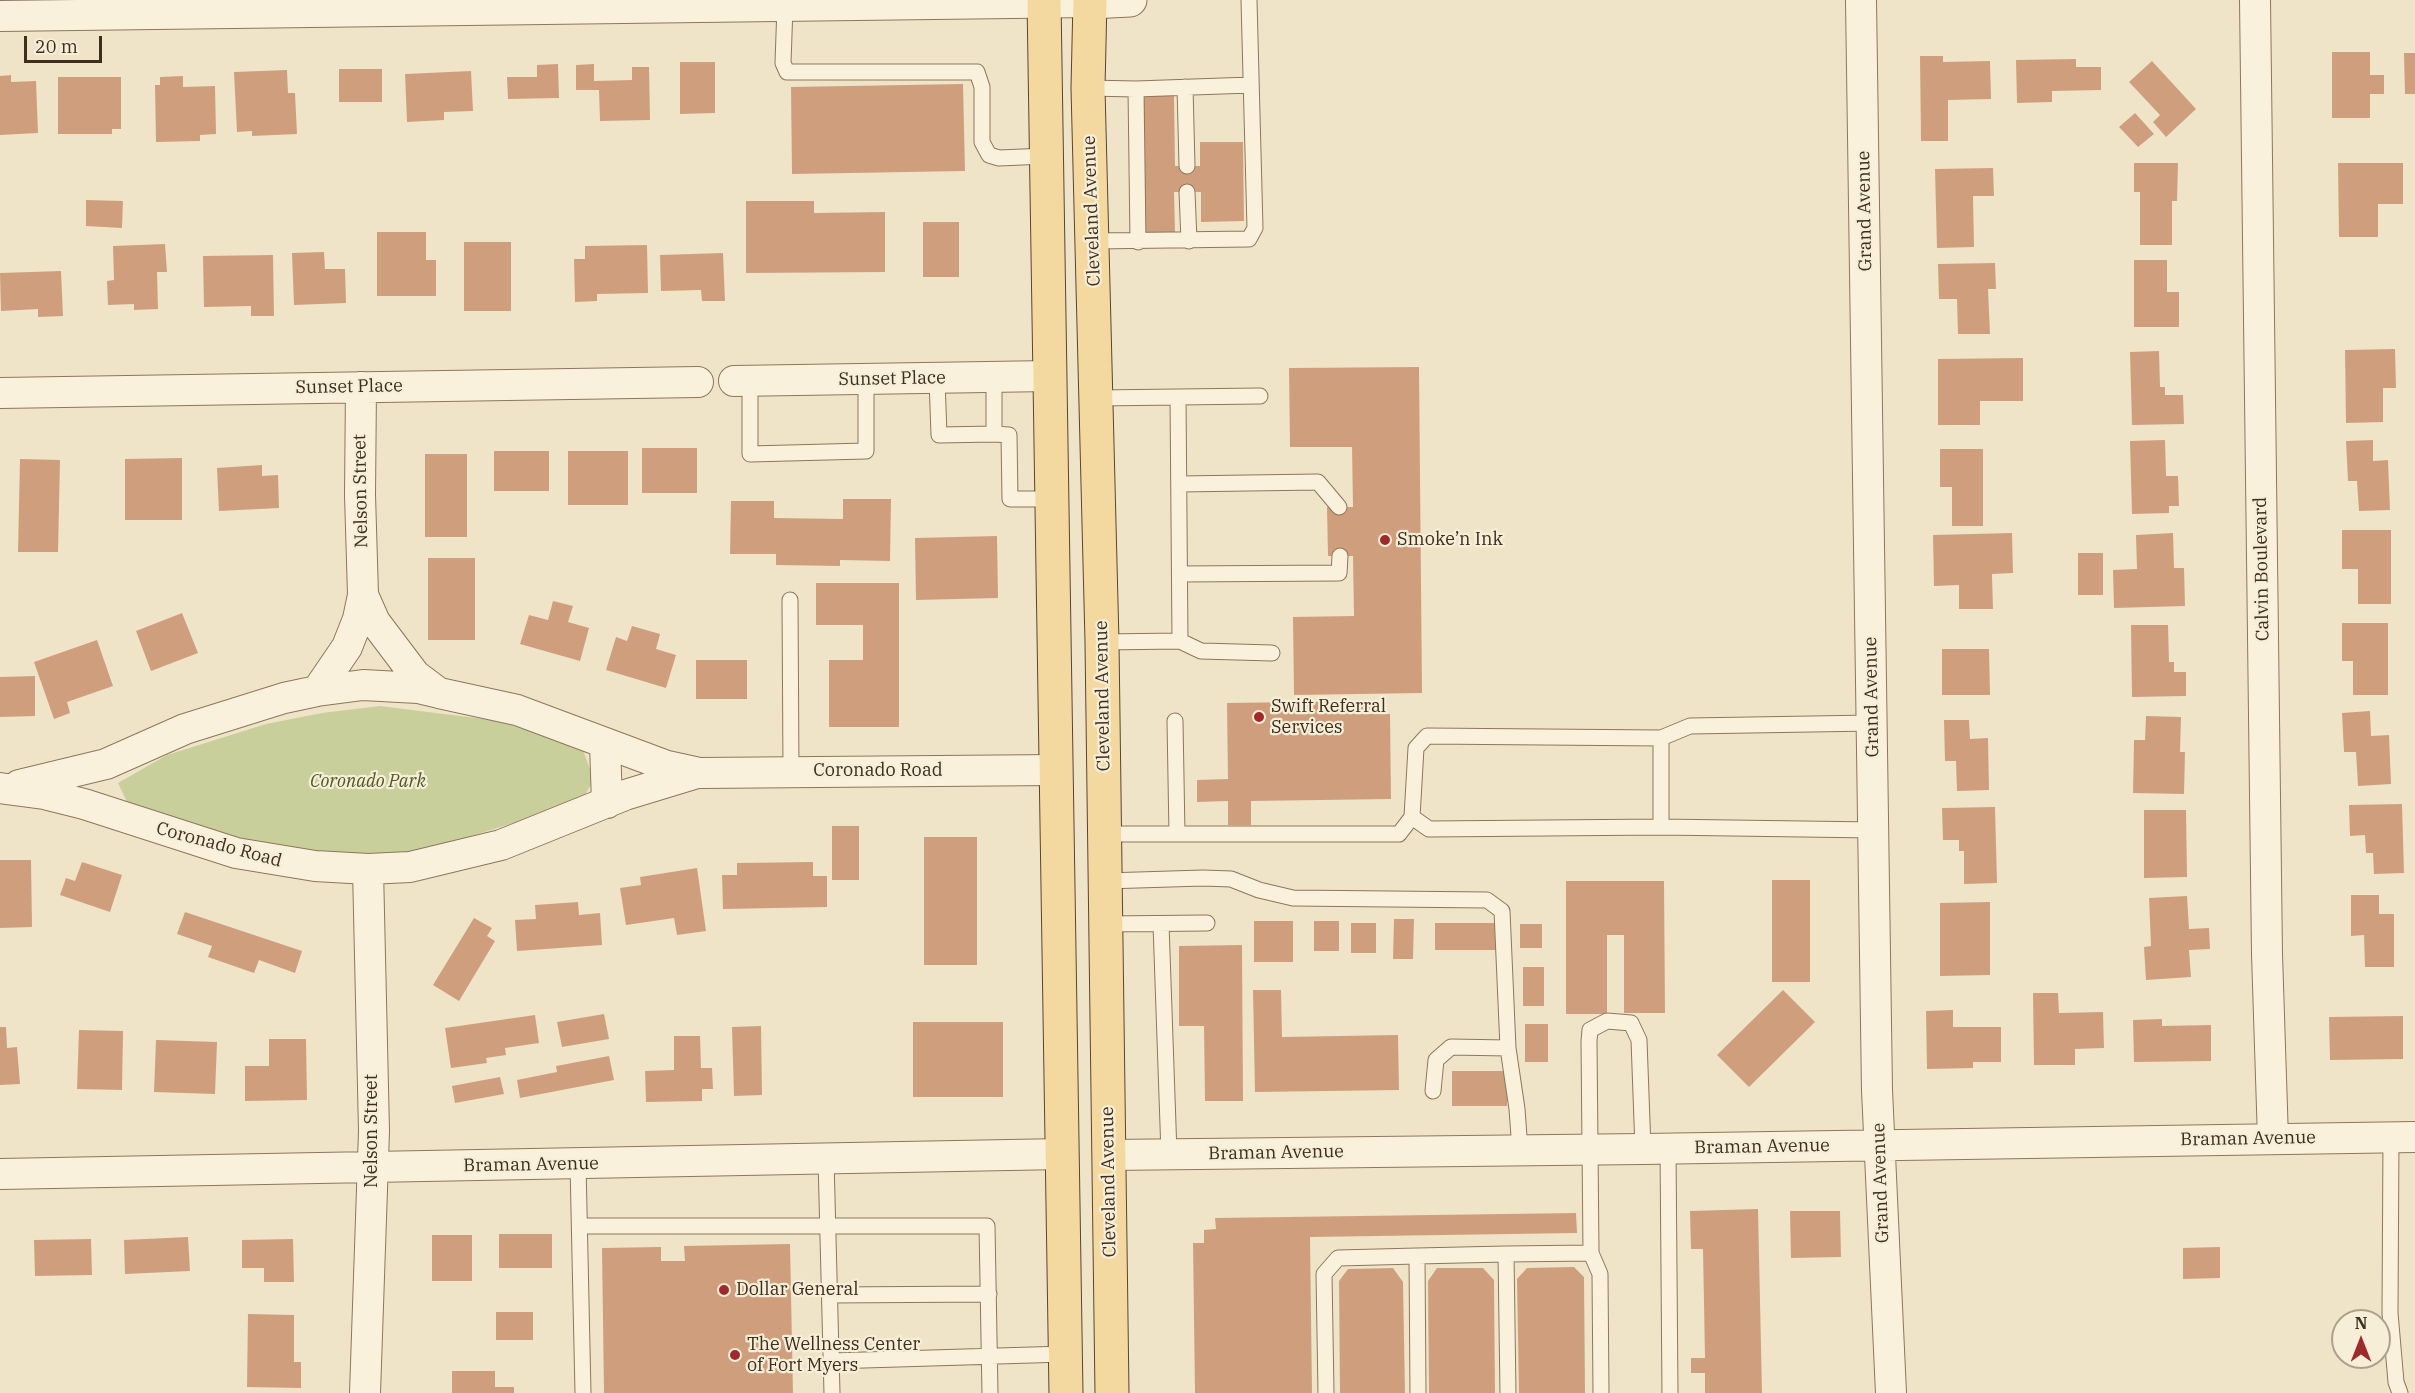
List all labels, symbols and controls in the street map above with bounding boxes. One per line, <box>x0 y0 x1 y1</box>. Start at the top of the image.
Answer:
scale bar <box>27 24 105 62</box>
text: 20 m <box>35 35 78 58</box>
street label: Cleveland Avenue <box>1079 135 1105 287</box>
street label: Grand Avenue <box>1853 150 1877 272</box>
street label: Sunset Place <box>838 367 946 391</box>
street label: Sunset Place <box>295 375 403 399</box>
street label: Nelson Street <box>349 434 373 548</box>
street label: Calvin Boulevard <box>2250 497 2274 641</box>
place label: Smoke’n Ink <box>1397 529 1503 551</box>
marker: Smoke’n Ink <box>1378 533 1392 547</box>
street label: Cleveland Avenue <box>1091 620 1115 772</box>
street label: Grand Avenue <box>1860 636 1884 758</box>
place label: Swift Referral Services <box>1271 696 1386 738</box>
marker: Swift Referral Services <box>1252 710 1266 724</box>
street label: Coronado Road <box>813 760 943 782</box>
park label: Coronado Park <box>310 771 426 793</box>
street label: Coronado Road <box>154 818 284 872</box>
street label: Nelson Street <box>361 1074 383 1188</box>
street label: Cleveland Avenue <box>1097 1106 1121 1258</box>
street label: Grand Avenue <box>1868 1122 1894 1244</box>
street label: Braman Avenue <box>2180 1127 2316 1151</box>
street label: Braman Avenue <box>1694 1135 1830 1159</box>
street label: Braman Avenue <box>1208 1141 1344 1165</box>
street label: Braman Avenue <box>463 1153 599 1177</box>
place label: Dollar General <box>736 1279 859 1301</box>
marker: Dollar General <box>717 1283 731 1297</box>
north arrow <box>2331 1309 2391 1369</box>
text: N <box>2355 1313 2367 1333</box>
place label: The Wellness Center of Fort Myers <box>747 1334 920 1376</box>
marker: The Wellness Center of Fort Myers <box>728 1348 742 1362</box>

